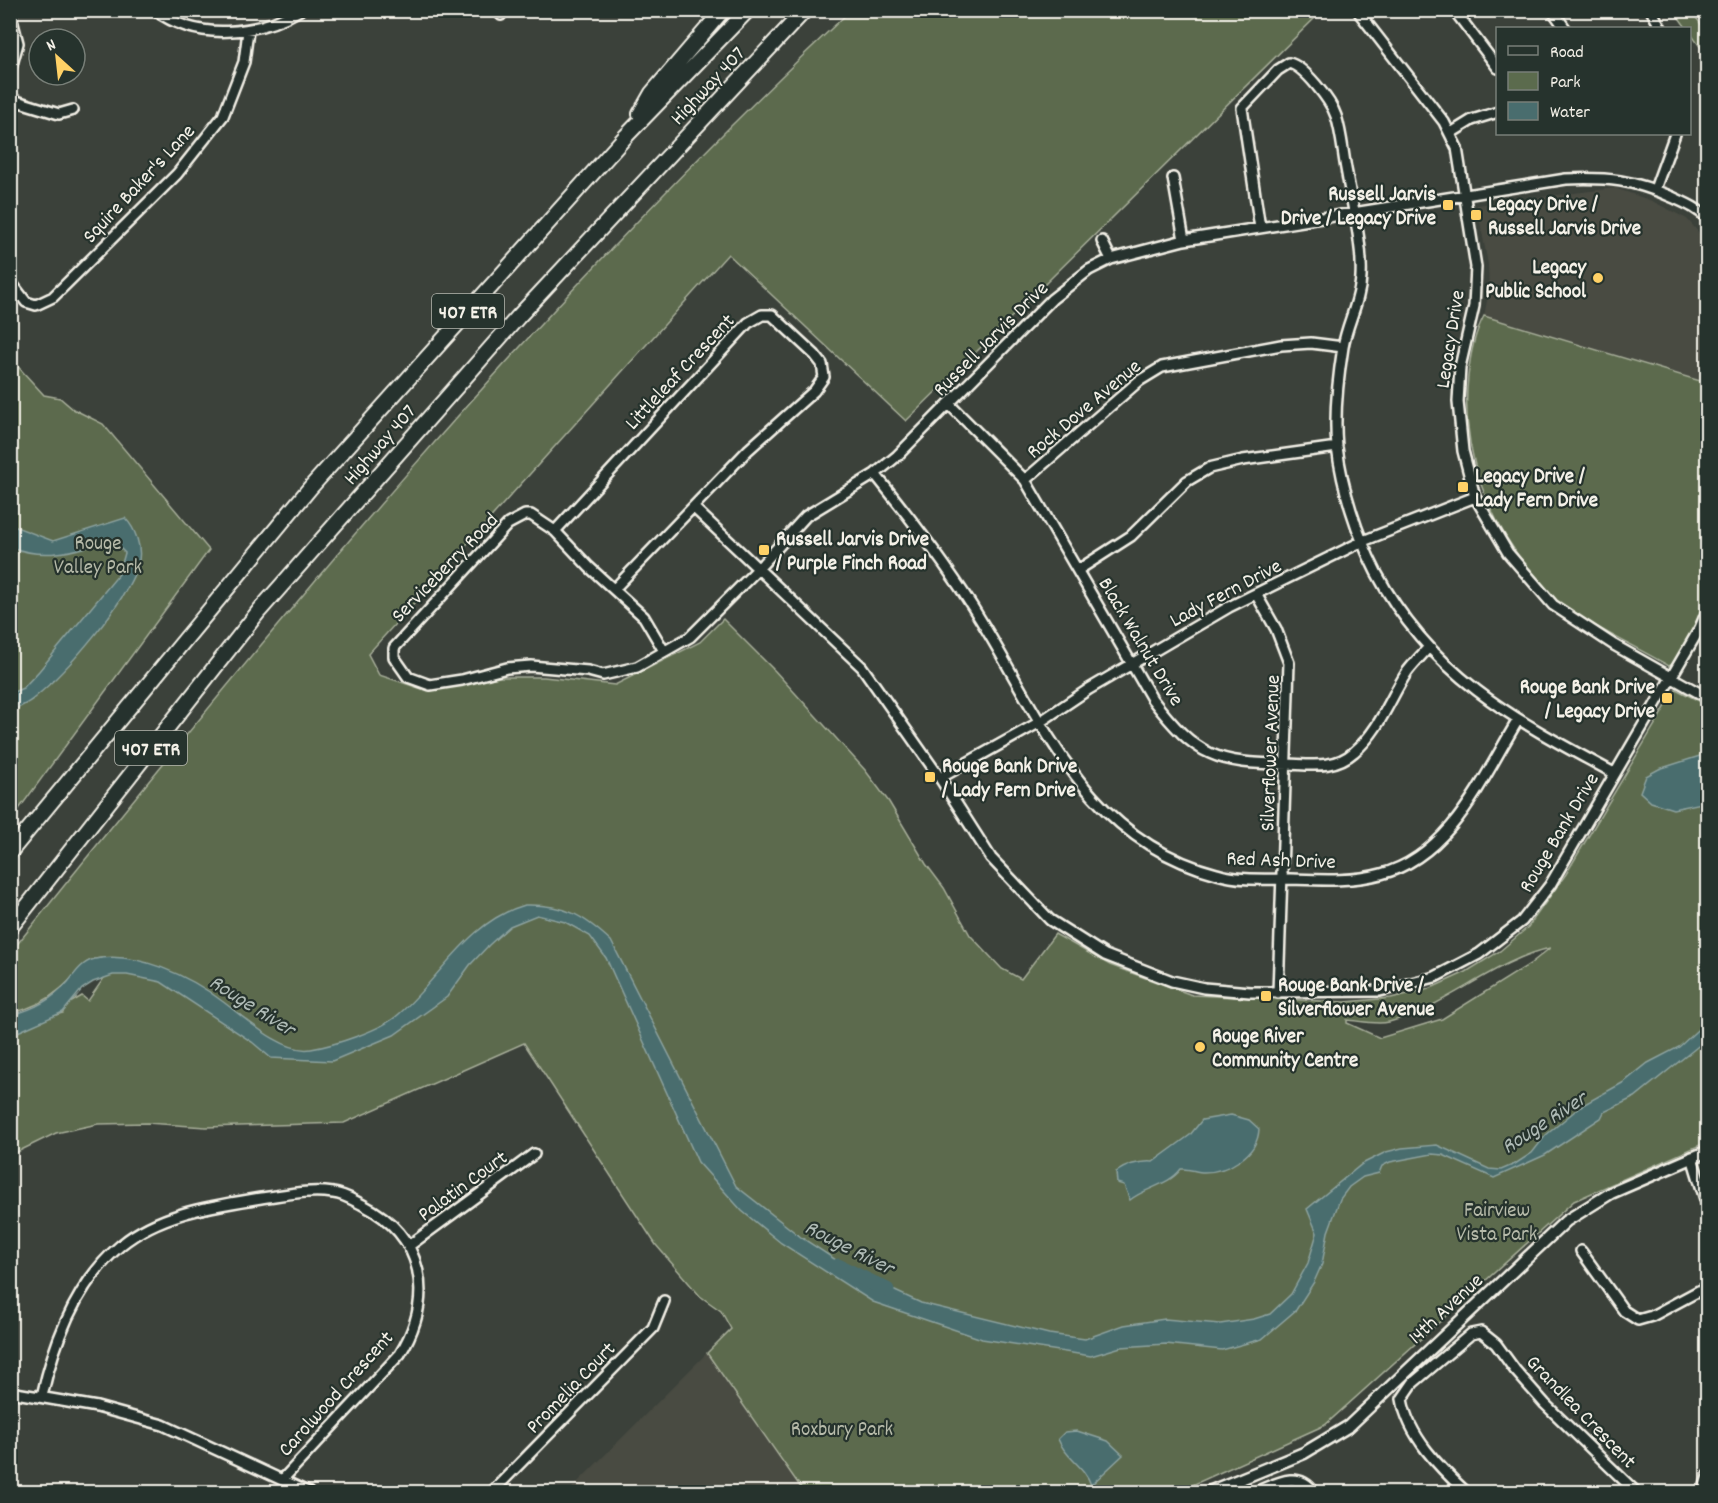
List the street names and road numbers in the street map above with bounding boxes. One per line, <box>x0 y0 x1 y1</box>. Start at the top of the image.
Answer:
street label: Highway 407 <box>665 41 754 133</box>
street label: Squire Baker's Lane <box>77 119 204 252</box>
street label: Russell Jarvis Drive <box>927 275 1057 405</box>
street label: Legacy Drive <box>1429 288 1475 391</box>
road number: 407 ETR <box>432 294 504 328</box>
street label: Littleleaf Crescent <box>619 308 743 438</box>
street label: Rock Dove Avenue <box>1021 353 1149 467</box>
street label: Highway 407 <box>338 399 425 493</box>
street label: Serviceberry Road <box>386 507 507 631</box>
street label: Lady Fern Drive <box>1165 553 1288 637</box>
street label: Black Walnut Drive <box>1089 573 1190 713</box>
street label: Silverflower Avenue <box>1254 674 1290 832</box>
road number: 407 ETR <box>115 731 187 765</box>
street label: Rouge Bank Drive <box>1513 768 1608 899</box>
street label: Red Ash Drive <box>1226 845 1336 879</box>
street label: Palatin Court <box>413 1144 515 1230</box>
street label: 14th Avenue <box>1403 1268 1491 1353</box>
street label: Carolwood Crescent <box>272 1325 402 1465</box>
street label: Promelia Court <box>520 1336 624 1442</box>
street label: Grandlea Crescent <box>1518 1349 1642 1477</box>

